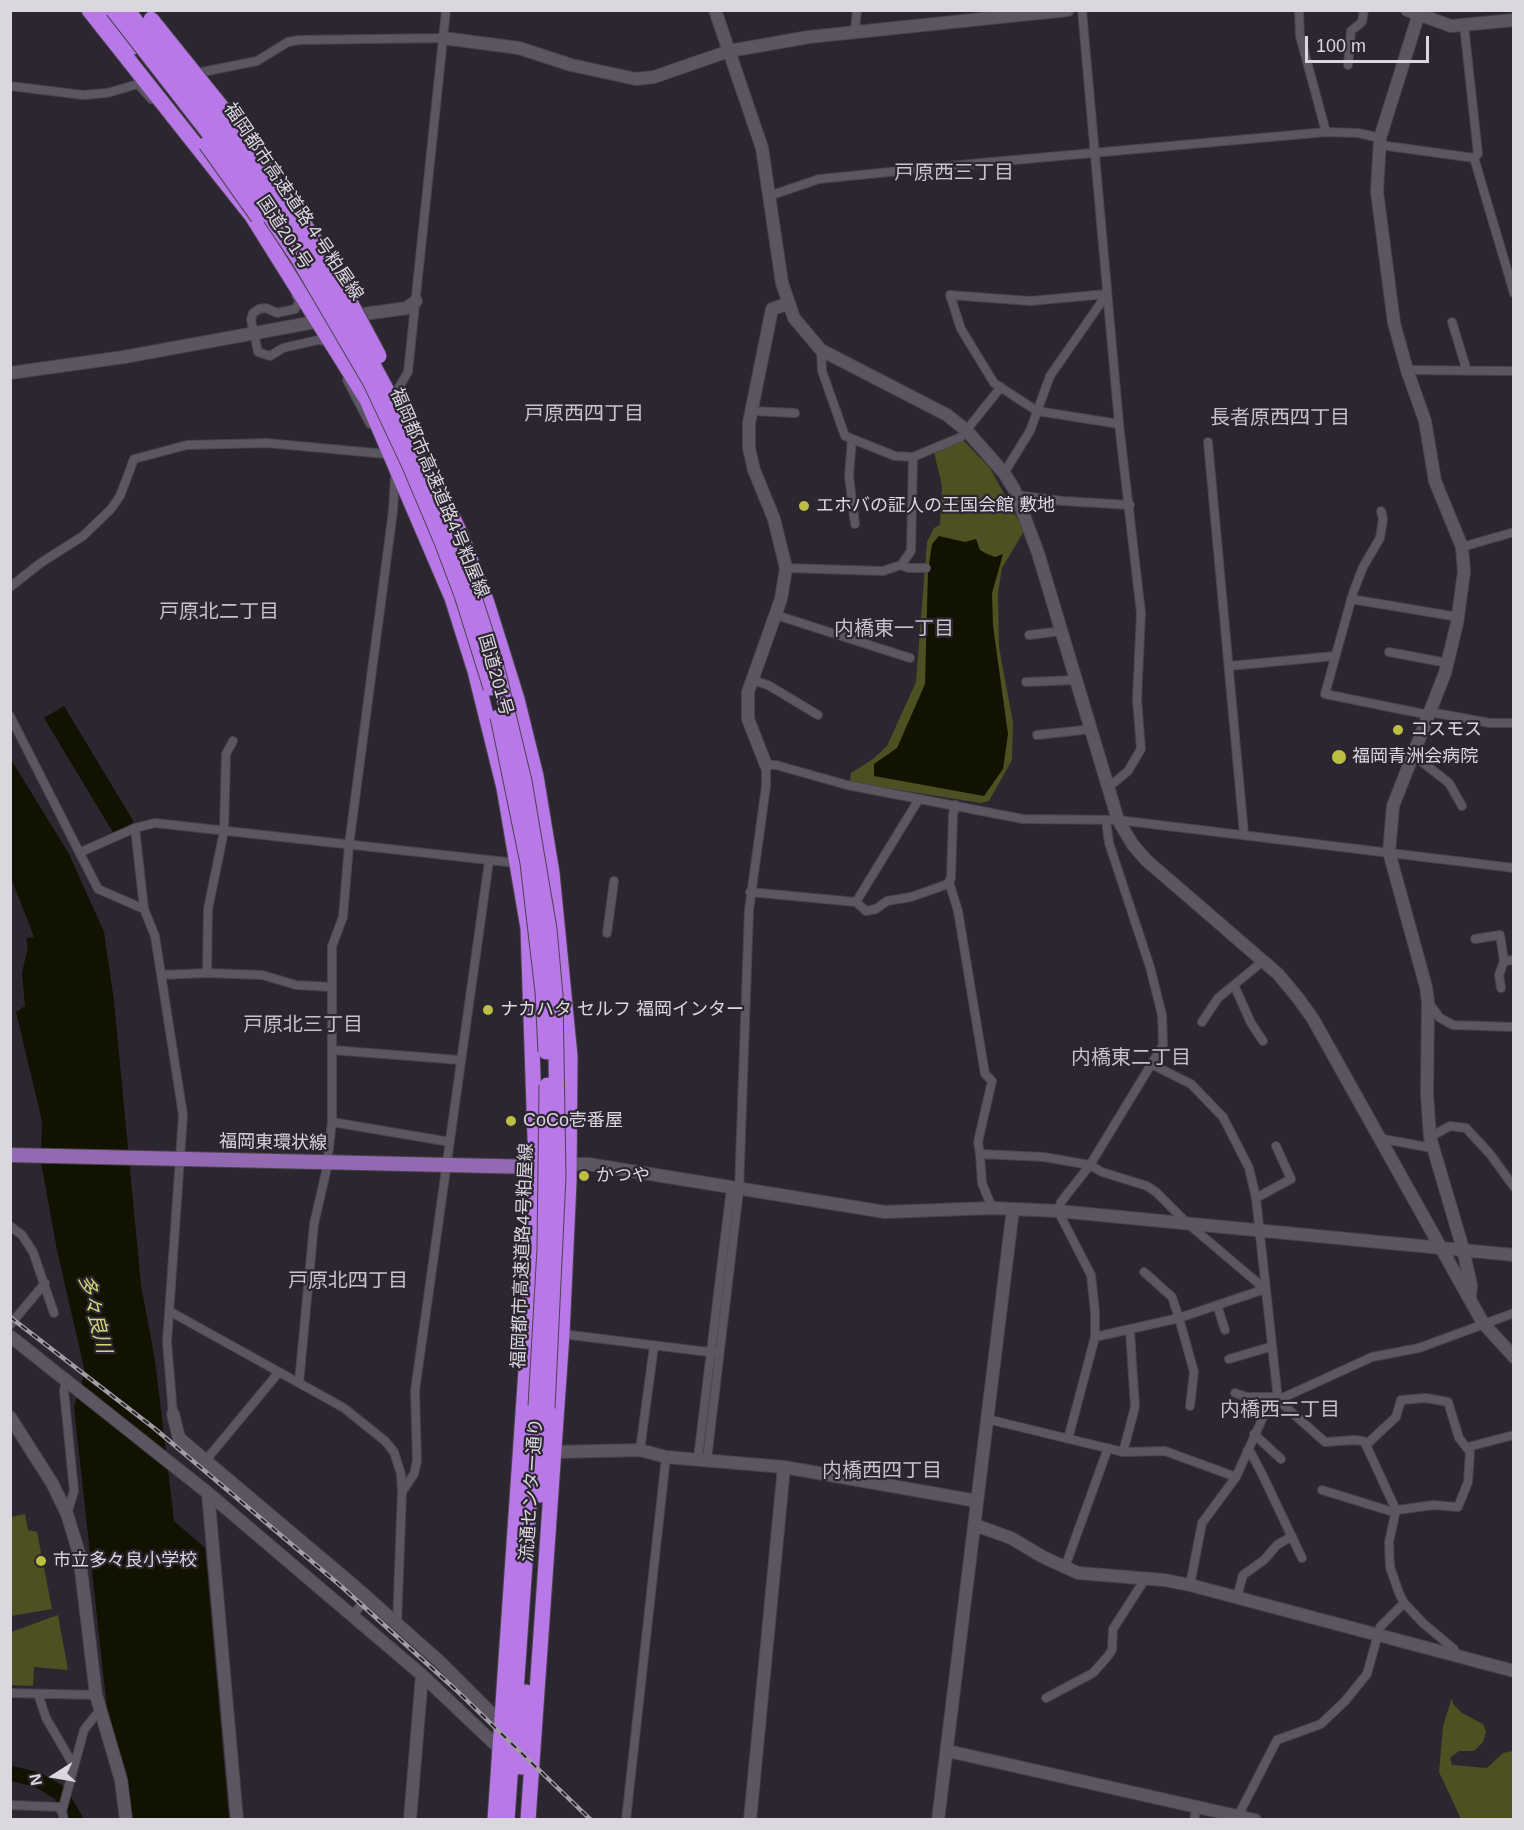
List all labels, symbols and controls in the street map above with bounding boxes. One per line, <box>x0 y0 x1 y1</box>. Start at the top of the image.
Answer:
scale bar <box>1308 24 1432 62</box>
text: 100 m <box>1316 36 1366 56</box>
street label: 福岡都市高速道路４号粕屋線 <box>219 99 367 305</box>
district label: 戸原西三丁目 <box>894 161 1014 185</box>
street label: 国道201号 <box>252 192 316 274</box>
street label: 福岡都市高速道路4号粕屋線 <box>385 385 493 601</box>
district label: 戸原西四丁目 <box>524 402 644 426</box>
district label: 長者原西四丁目 <box>1210 406 1350 430</box>
place label: エホバの証人の王国会館 敷地 <box>816 495 1055 517</box>
marker: エホバの証人の王国会館 敷地 <box>797 499 811 513</box>
district label: 戸原北二丁目 <box>159 600 279 624</box>
district label: 内橋東一丁目 <box>834 617 954 641</box>
street label: 国道201号 <box>473 632 517 718</box>
place label: コスモス <box>1410 719 1482 741</box>
marker: コスモス <box>1391 723 1405 737</box>
place label: 福岡青洲会病院 <box>1352 746 1478 768</box>
marker: 福岡青洲会病院 <box>1330 748 1348 766</box>
place label: ナカハタ セルフ 福岡インター <box>500 999 744 1021</box>
marker: ナカハタ セルフ 福岡インター <box>481 1003 495 1017</box>
district label: 戸原北三丁目 <box>243 1013 363 1037</box>
district label: 内橋東二丁目 <box>1071 1046 1191 1070</box>
place label: CoCo壱番屋 <box>523 1110 623 1132</box>
marker: CoCo壱番屋 <box>504 1114 518 1128</box>
street label: 福岡東環状線 <box>219 1131 327 1155</box>
street label: 福岡都市高速道路4号粕屋線 <box>508 1143 538 1369</box>
place label: かつや <box>596 1165 650 1187</box>
marker: かつや <box>577 1169 591 1183</box>
district label: 戸原北四丁目 <box>288 1269 408 1293</box>
water label: 多々良川 <box>73 1272 115 1356</box>
district label: 内橋西二丁目 <box>1220 1398 1340 1422</box>
street label: 流通センター通り <box>516 1417 548 1563</box>
district label: 内橋西四丁目 <box>822 1459 942 1483</box>
place label: 市立多々良小学校 <box>53 1550 197 1572</box>
marker: 市立多々良小学校 <box>34 1554 48 1568</box>
north arrow <box>24 1746 84 1806</box>
text: N <box>26 1772 45 1787</box>

